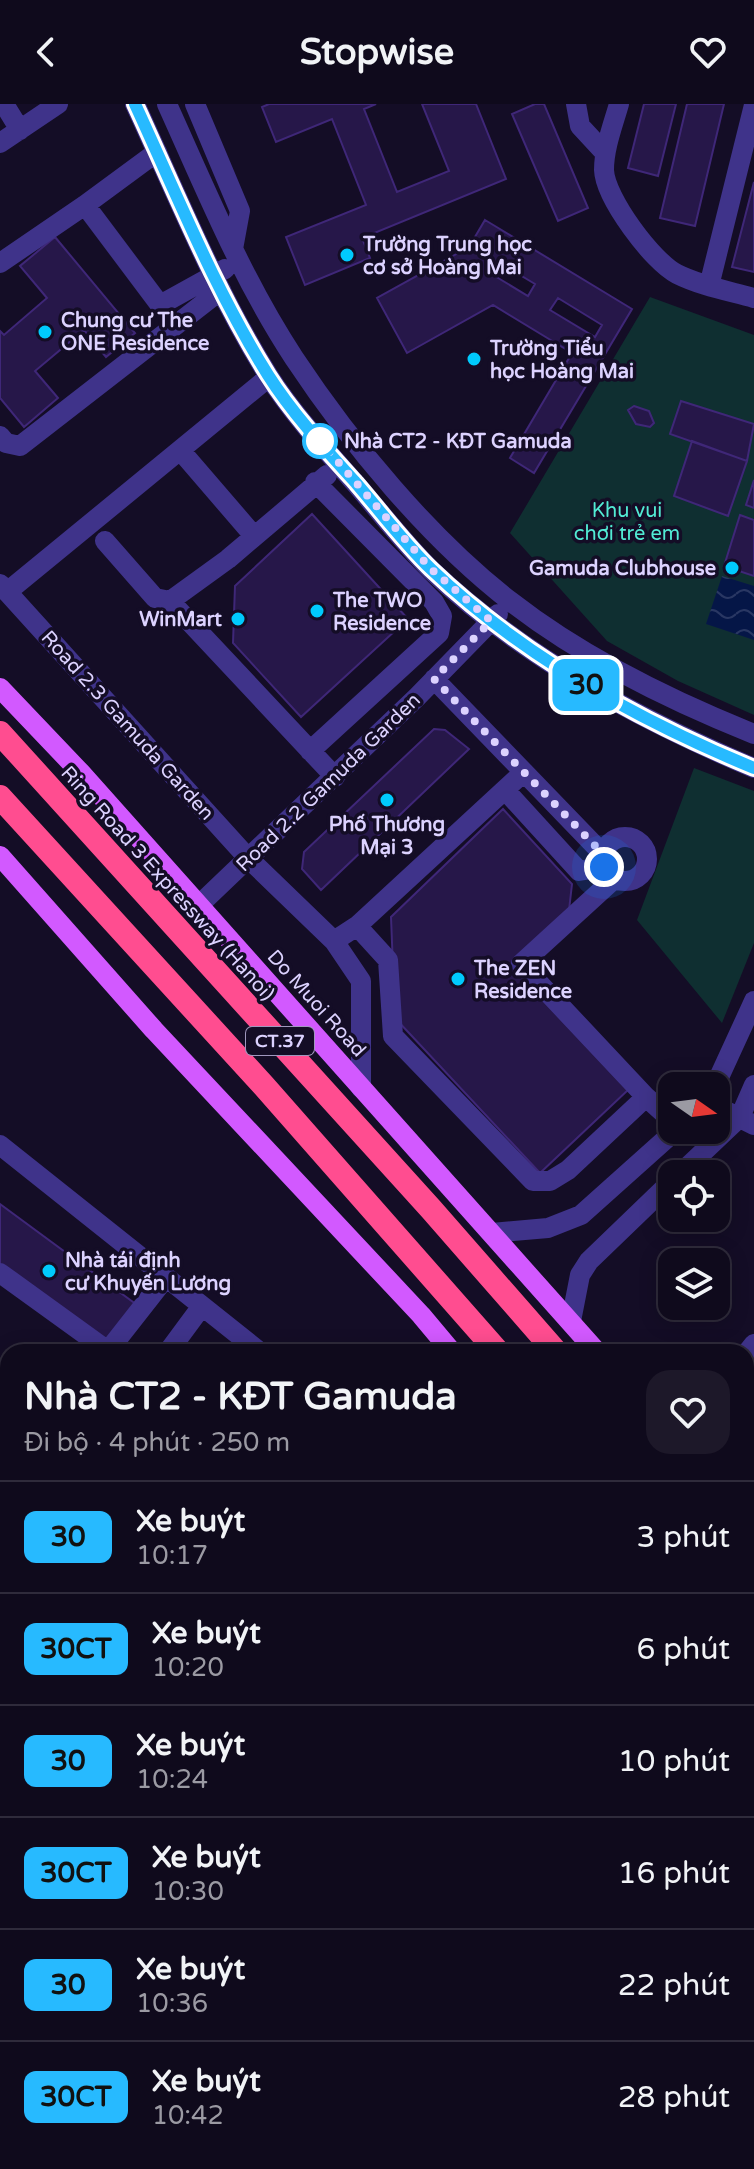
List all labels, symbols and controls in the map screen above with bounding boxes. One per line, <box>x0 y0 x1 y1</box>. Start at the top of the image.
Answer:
icon: back <box>24 30 68 74</box>
icon: heart <box>686 30 730 74</box>
text: Stopwise <box>300 31 454 74</box>
place label: Trường Trung học cơ sở Hoàng Mai <box>362 233 532 280</box>
marker: Trường Trung học cơ sở Hoàng Mai <box>338 246 356 264</box>
place label: Chung cư The ONE Residence <box>61 309 209 356</box>
marker: Chung cư The ONE Residence <box>36 323 54 341</box>
place label: Trường Tiểu học Hoàng Mai <box>489 336 634 384</box>
marker: Trường Tiểu học Hoàng Mai <box>465 350 483 368</box>
marker: Nhà CT2 - KĐT Gamuda <box>303 424 337 458</box>
place label: Nhà CT2 - KĐT Gamuda <box>344 430 572 454</box>
park label: Khu vui chơi trẻ em <box>574 499 680 546</box>
place label: Gamuda Clubhouse <box>529 557 716 581</box>
marker: Gamuda Clubhouse <box>723 559 741 577</box>
place label: The TWO Residence <box>332 589 431 636</box>
marker: The TWO Residence <box>308 602 326 620</box>
place label: WinMart <box>139 608 222 632</box>
marker: WinMart <box>229 610 247 628</box>
street label: Road 2.3 Gamuda Garden <box>36 626 219 825</box>
line badge: 30 <box>550 659 622 711</box>
text: 30 <box>568 668 604 702</box>
street label: Road 2.2 Gamuda Garden <box>232 688 426 877</box>
street label: Ring Road 3 Expressway (Hanoi) <box>55 761 279 1006</box>
marker: Phố Thương Mại 3 <box>378 791 396 809</box>
place label: Phố Thương Mại 3 <box>329 813 445 860</box>
your location <box>584 847 624 887</box>
street label: Do Muoi Road <box>262 945 371 1062</box>
place label: The ZEN Residence <box>473 957 572 1004</box>
marker: The ZEN Residence <box>449 970 467 988</box>
road number: CT.37 <box>246 1027 314 1055</box>
north arrow <box>658 1072 730 1144</box>
map controls <box>658 1072 730 1320</box>
button: locate <box>658 1160 730 1232</box>
button: layers <box>658 1248 730 1320</box>
place label: Nhà tái định cư Khuyến Lương <box>65 1249 231 1296</box>
marker: Nhà tái định cư Khuyến Lương <box>40 1262 58 1280</box>
button: heart <box>646 1370 730 1454</box>
text: Nhà CT2 - KĐT Gamuda <box>24 1374 457 1420</box>
text: Đi bộ · 4 phút · 250 m <box>24 1427 290 1458</box>
text: Xe buýt <box>136 1503 245 1540</box>
text: 3 phút <box>637 1519 730 1556</box>
text: 30 <box>50 1520 86 1554</box>
text: 10:17 <box>136 1540 208 1571</box>
text: Xe buýt <box>152 1615 261 1652</box>
text: 6 phút <box>637 1631 730 1668</box>
text: 30CT <box>40 1632 112 1666</box>
text: 10:20 <box>152 1652 224 1683</box>
text: Xe buýt <box>136 1727 245 1764</box>
text: 10 phút <box>618 1743 730 1780</box>
text: 30 <box>50 1744 86 1778</box>
text: 10:24 <box>136 1764 208 1795</box>
text: Xe buýt <box>152 1839 261 1876</box>
text: 16 phút <box>618 1855 730 1892</box>
text: 30CT <box>40 1856 112 1890</box>
text: 10:30 <box>152 1876 224 1907</box>
text: Xe buýt <box>136 1951 245 1988</box>
text: 22 phút <box>618 1967 730 2004</box>
text: 30 <box>50 1968 86 2002</box>
text: 10:36 <box>136 1988 208 2019</box>
text: Xe buýt <box>152 2063 261 2100</box>
text: 28 phút <box>618 2079 730 2116</box>
text: 30CT <box>40 2080 112 2114</box>
text: 10:42 <box>152 2100 224 2131</box>

